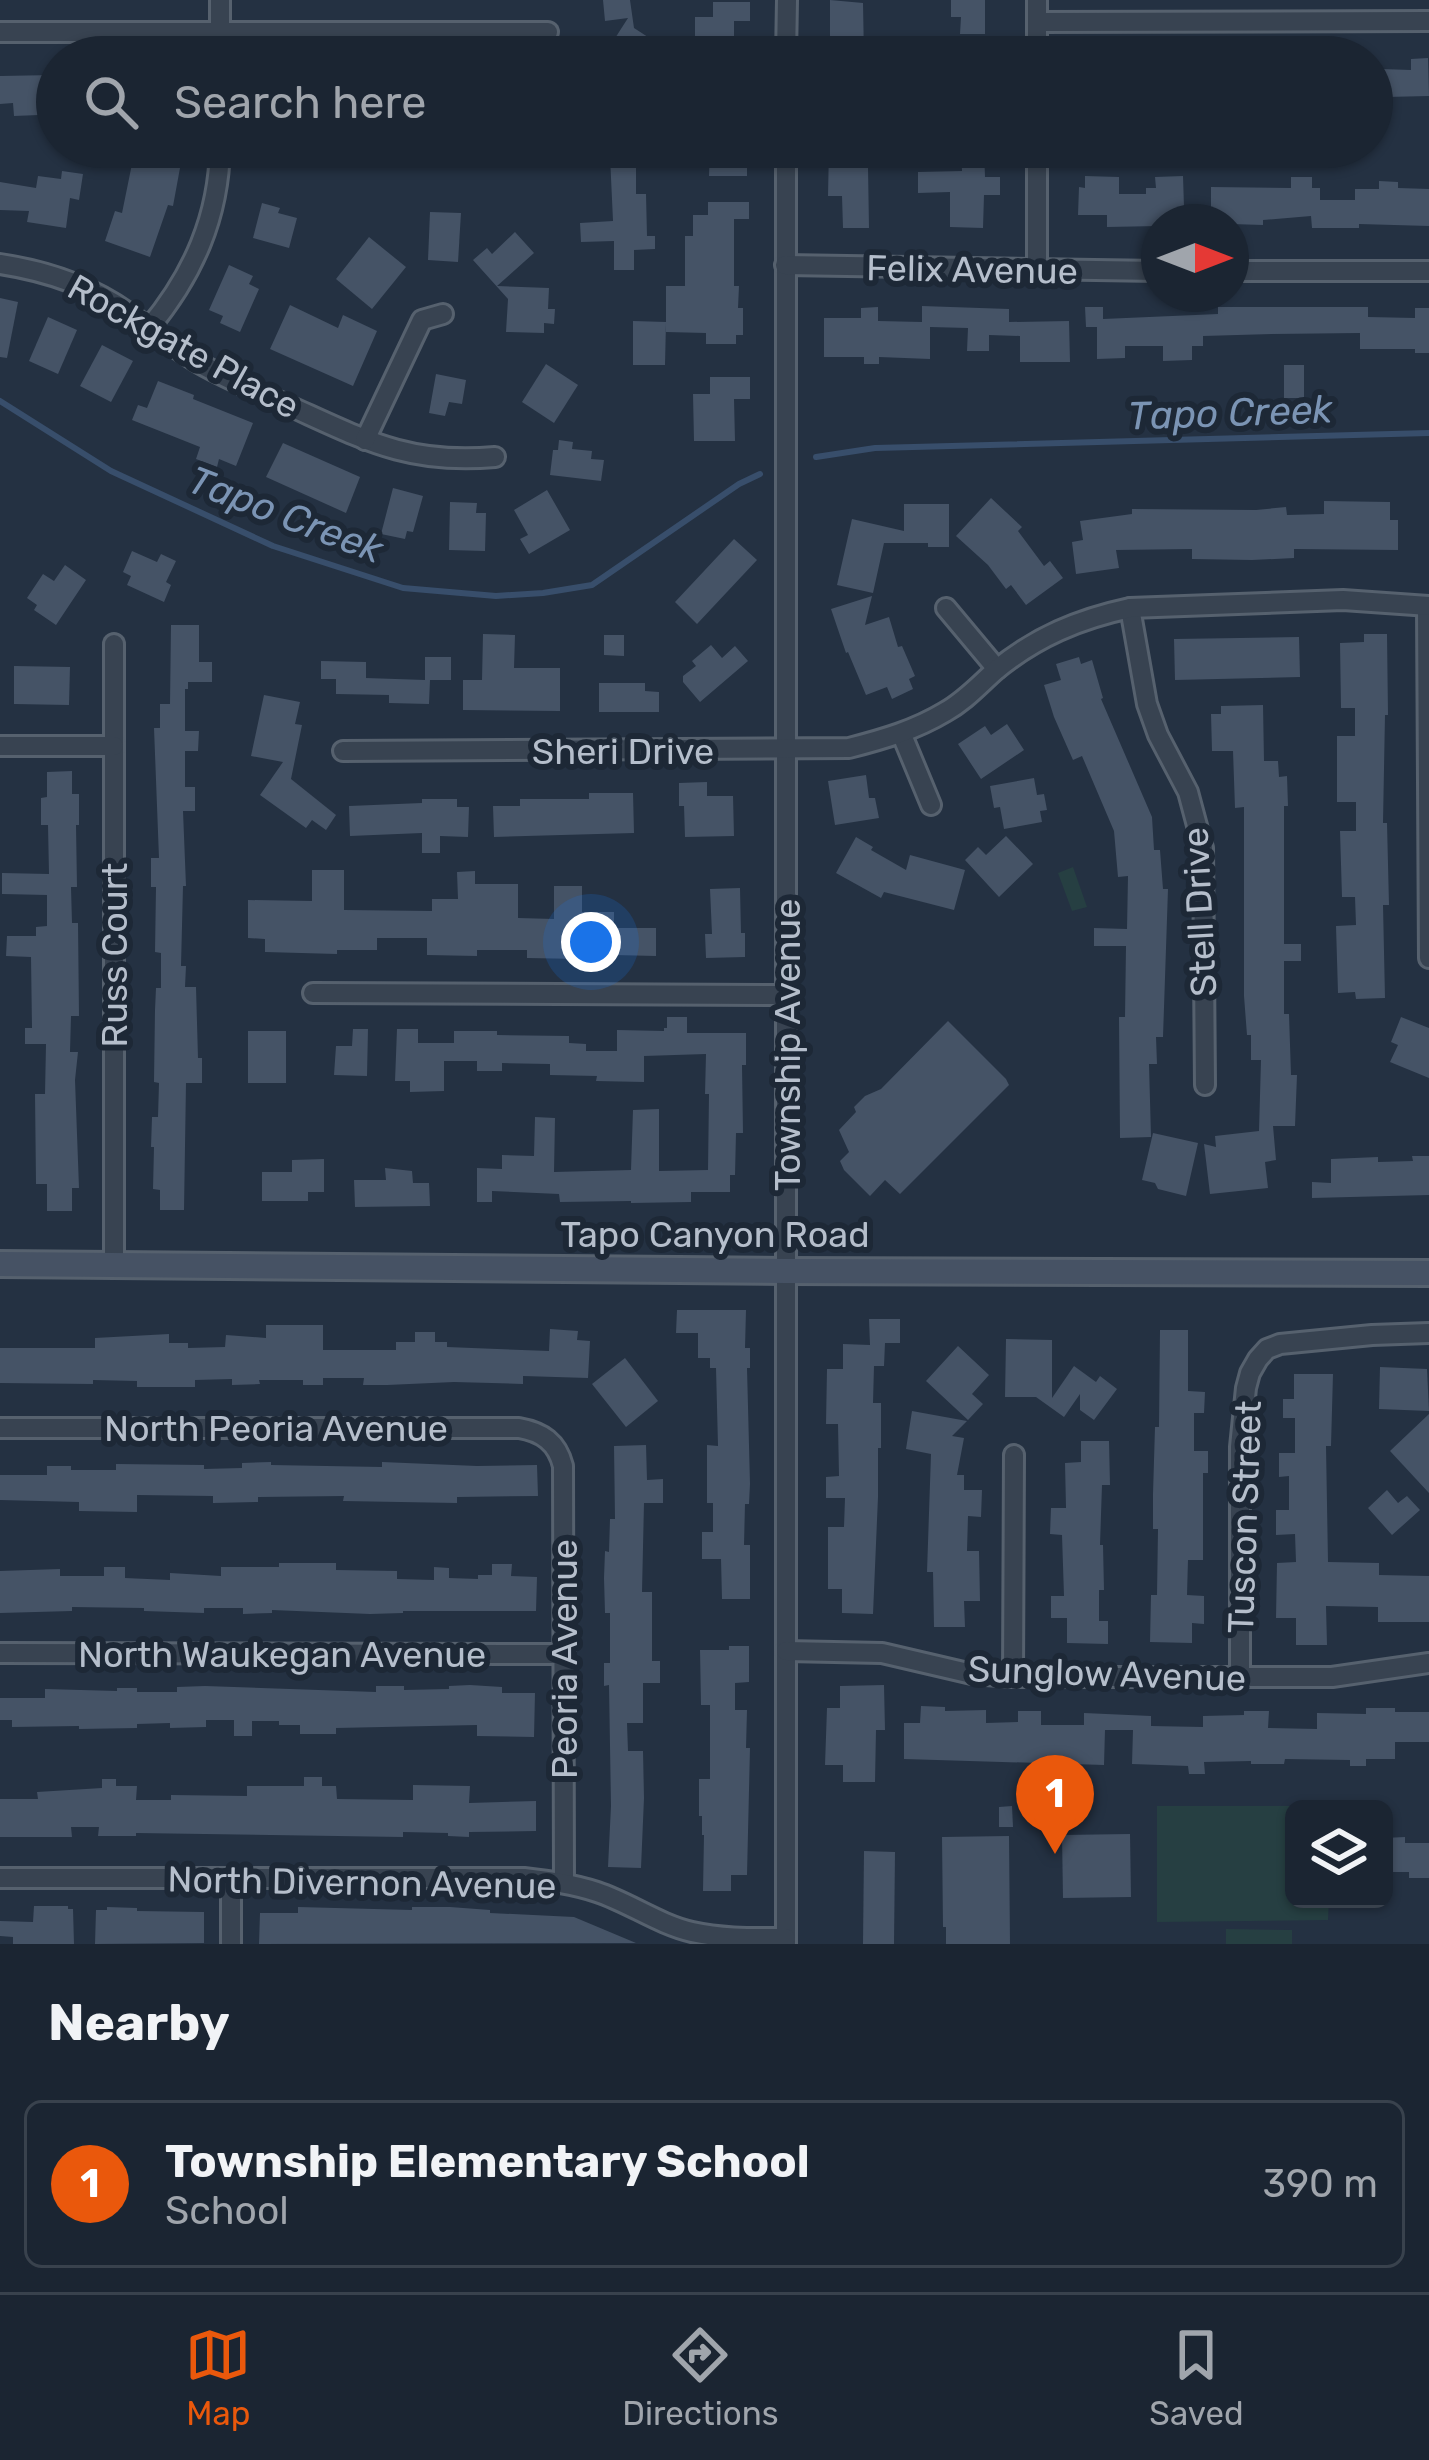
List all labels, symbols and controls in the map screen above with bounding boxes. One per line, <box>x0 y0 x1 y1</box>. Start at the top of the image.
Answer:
search box <box>36 36 1393 168</box>
icon: search <box>78 69 144 135</box>
text: Search here <box>174 76 426 129</box>
north arrow <box>1141 204 1249 312</box>
street label: Felix Avenue <box>866 246 1078 293</box>
street label: Rockgate Place <box>61 265 307 428</box>
water label: Tapo Creek <box>1127 386 1334 440</box>
water label: Tapo Creek <box>182 457 390 573</box>
street label: Sheri Drive <box>532 730 714 773</box>
street label: Stell Drive <box>1174 826 1225 998</box>
street label: Russ Court <box>93 863 136 1047</box>
street label: Township Avenue <box>766 899 809 1191</box>
your location <box>561 912 621 972</box>
street label: Tapo Canyon Road <box>560 1213 870 1256</box>
street label: Tuscon Street <box>1219 1400 1270 1634</box>
street label: North Peoria Avenue <box>104 1407 448 1450</box>
street label: Peoria Avenue <box>543 1539 586 1779</box>
street label: North Waukegan Avenue <box>78 1633 486 1676</box>
street label: Sunglow Avenue <box>967 1647 1247 1700</box>
pin: 1 <box>1016 1755 1094 1854</box>
map controls <box>1285 1800 1393 1908</box>
button: layers <box>1285 1800 1393 1908</box>
street label: North Divernon Avenue <box>167 1858 557 1907</box>
text: Nearby <box>48 1992 230 2053</box>
text: Township Elementary School <box>165 2135 810 2188</box>
text: 1 <box>80 2161 100 2207</box>
text: 390 m <box>1262 2161 1378 2207</box>
text: School <box>165 2188 289 2234</box>
tab: Map <box>185 2322 251 2433</box>
tab: Directions <box>622 2322 779 2433</box>
tab: Saved <box>1149 2322 1244 2433</box>

